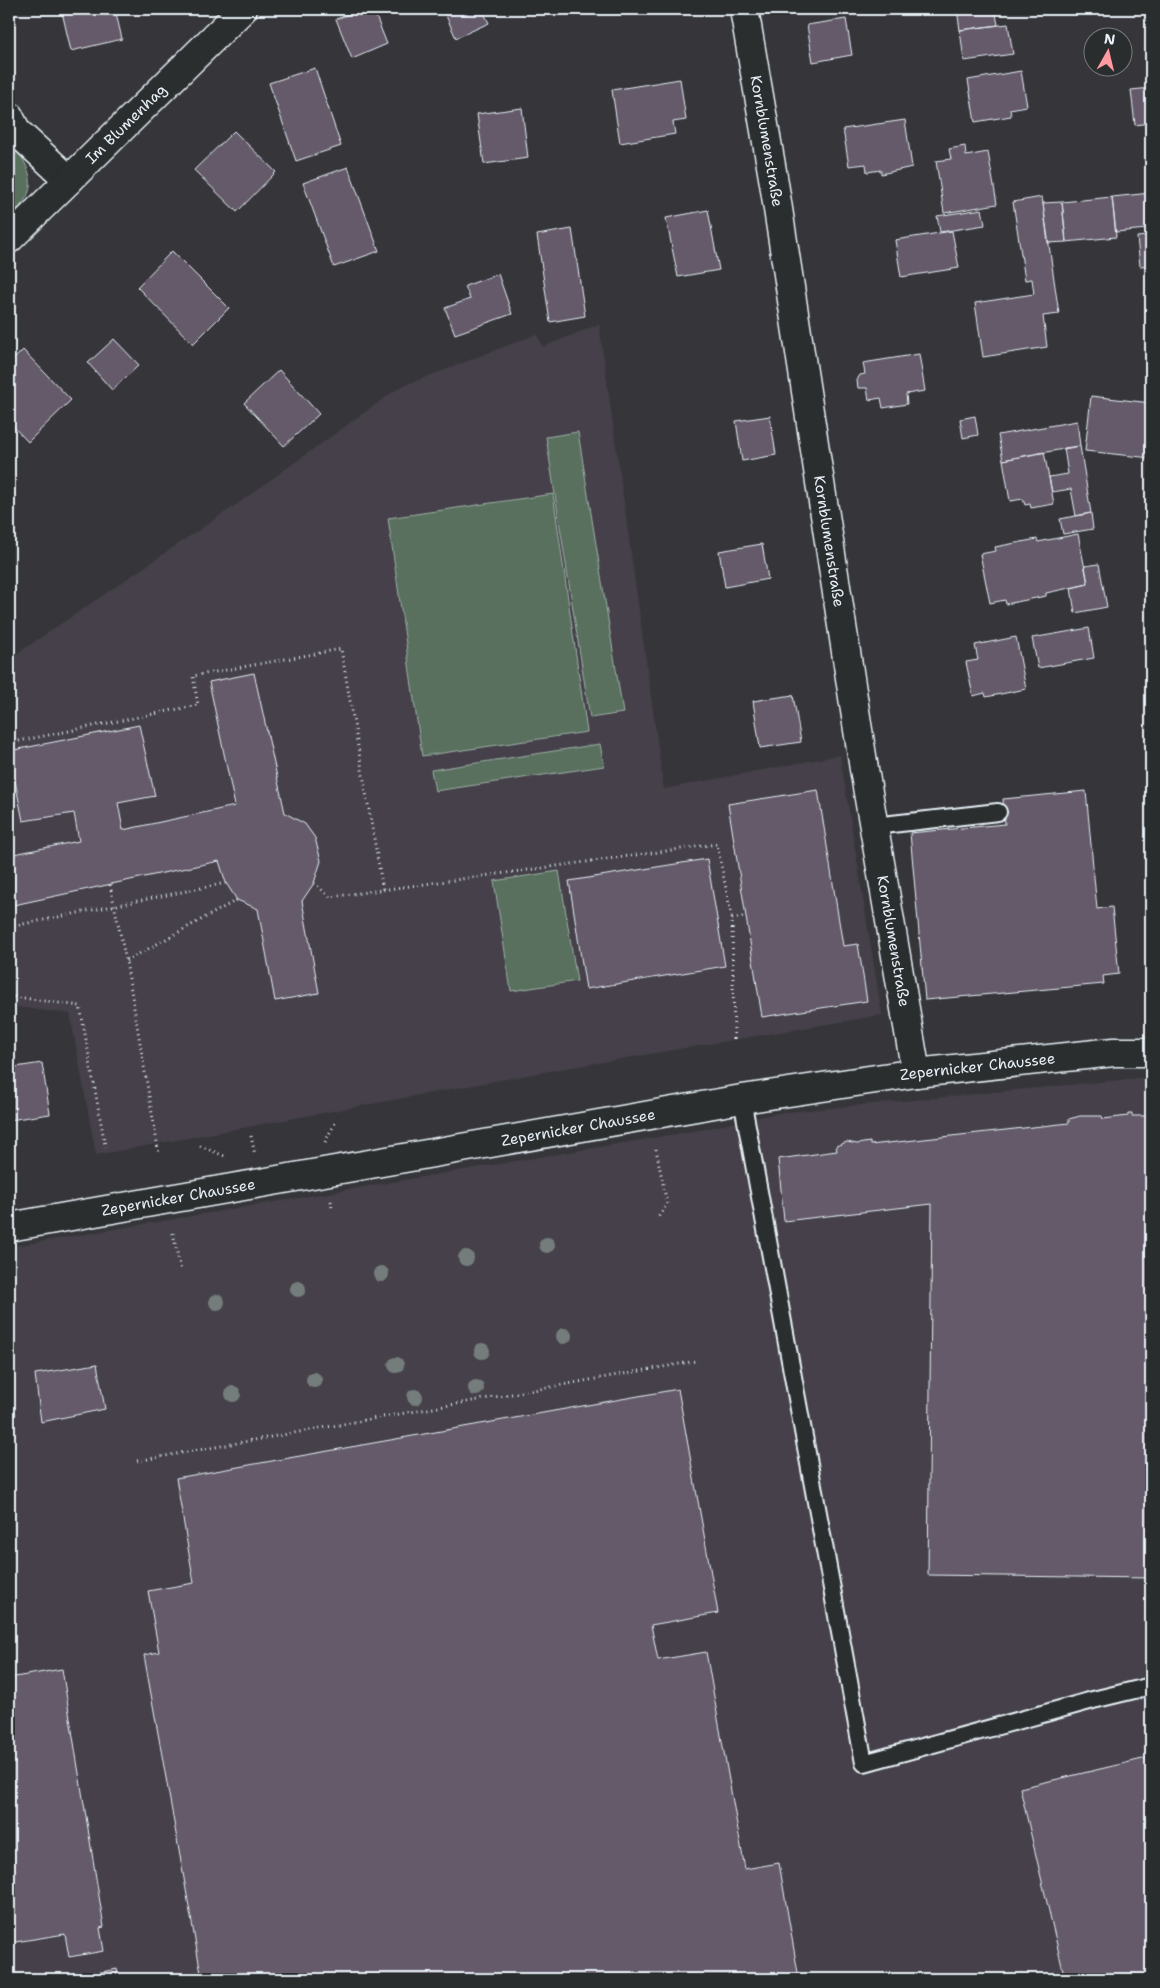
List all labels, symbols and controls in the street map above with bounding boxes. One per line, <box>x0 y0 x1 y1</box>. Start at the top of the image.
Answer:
north arrow <box>1082 28 1132 78</box>
text: N <box>1103 29 1117 49</box>
street label: Kornblumenstraße <box>746 74 788 208</box>
street label: Im Blumenhag <box>81 80 171 168</box>
street label: Kornblumenstraße <box>809 474 849 608</box>
street label: Kornblumenstraße <box>872 874 915 1008</box>
street label: Zepernicker Chaussee <box>899 1048 1056 1085</box>
street label: Zepernicker Chaussee <box>500 1104 657 1151</box>
street label: Zepernicker Chaussee <box>100 1174 257 1221</box>

